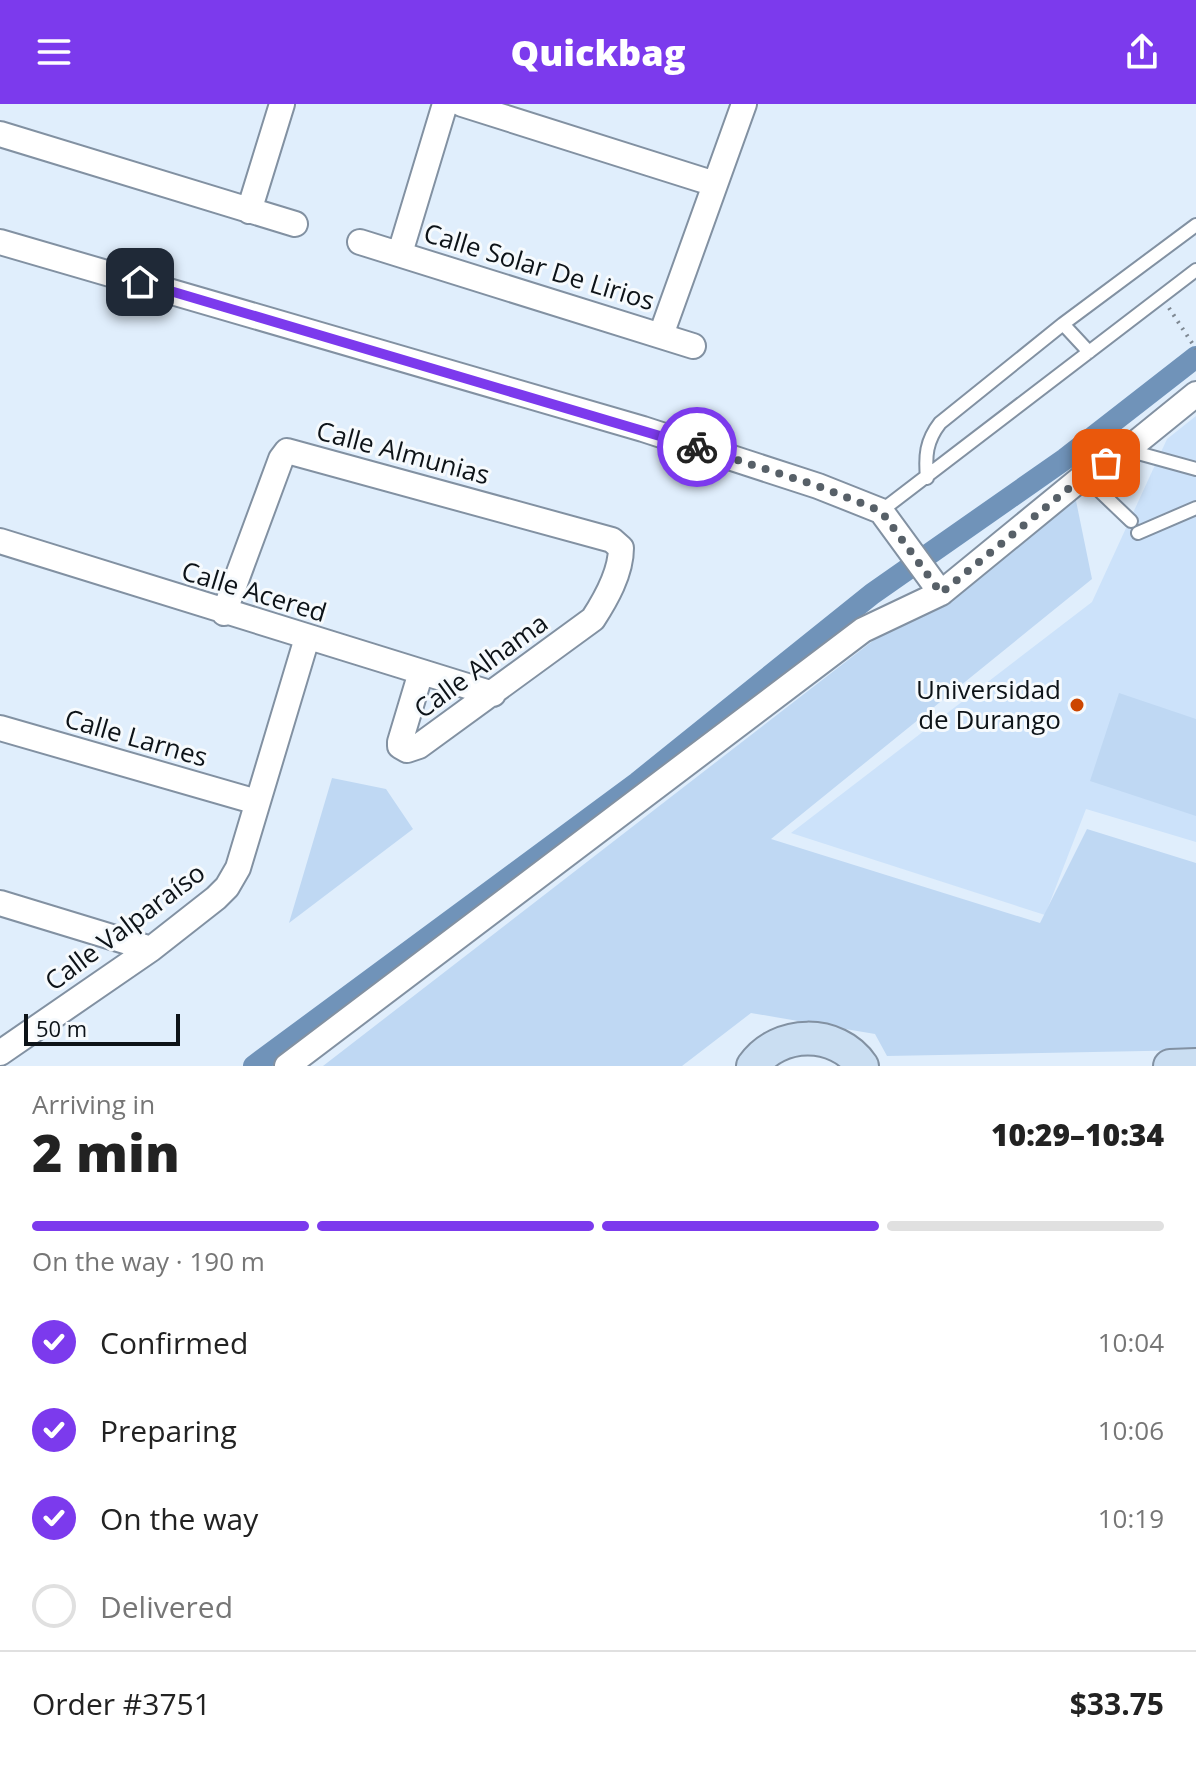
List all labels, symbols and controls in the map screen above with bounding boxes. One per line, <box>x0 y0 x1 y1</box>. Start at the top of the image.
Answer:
text: Quickbag <box>510 28 686 77</box>
icon: menu <box>32 30 76 74</box>
icon: share <box>1120 30 1164 74</box>
street label: Calle Solar De Lirios <box>420 214 659 318</box>
pin <box>106 248 174 316</box>
icon: home <box>118 260 162 304</box>
courier <box>657 407 737 487</box>
street label: Calle Almunias <box>313 412 494 492</box>
icon: bike <box>675 425 719 469</box>
pin <box>1072 429 1140 497</box>
icon: bag <box>1084 441 1128 485</box>
street label: Calle Acered <box>177 552 331 630</box>
street label: Calle Alhama <box>406 604 555 726</box>
place label: Universidad de Durango <box>916 671 1061 737</box>
marker: Universidad de Durango <box>1068 696 1086 714</box>
street label: Calle Larnes <box>61 699 212 775</box>
street label: Calle Valparaíso <box>37 854 212 998</box>
scale bar <box>24 1010 180 1046</box>
text: 50 m <box>36 1013 87 1043</box>
text: Arriving in <box>32 1086 155 1122</box>
text: 10:29–10:34 <box>991 1114 1164 1155</box>
text: 2 min <box>32 1116 180 1187</box>
text: On the way · 190 m <box>32 1243 265 1279</box>
icon: check <box>32 1320 76 1364</box>
text: Confirmed <box>100 1322 248 1363</box>
text: 10:04 <box>1098 1324 1164 1360</box>
icon: check <box>32 1408 76 1452</box>
text: Preparing <box>100 1410 237 1451</box>
text: 10:06 <box>1098 1412 1164 1448</box>
icon: check <box>32 1496 76 1540</box>
text: On the way <box>100 1498 258 1539</box>
text: 10:19 <box>1098 1500 1164 1536</box>
text: Delivered <box>100 1586 233 1627</box>
text: Order #3751 <box>32 1683 211 1724</box>
text: $33.75 <box>1070 1683 1164 1724</box>

